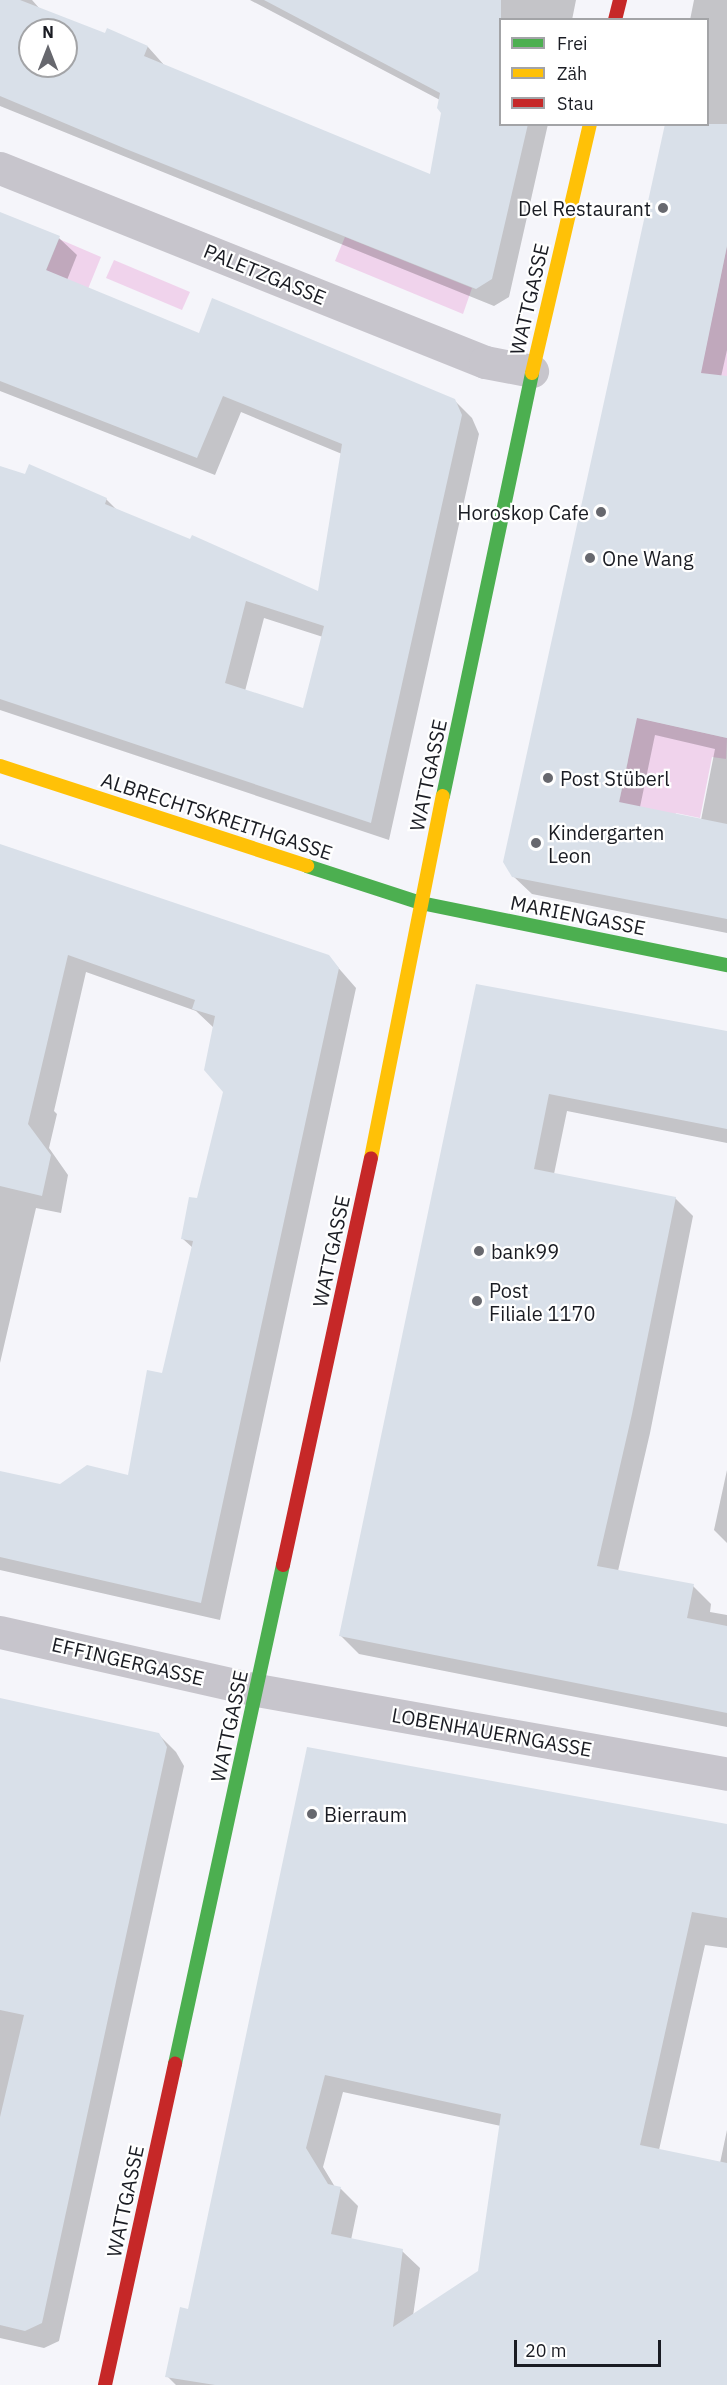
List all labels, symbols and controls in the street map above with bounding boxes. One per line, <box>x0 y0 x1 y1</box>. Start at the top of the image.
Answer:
north arrow <box>18 18 78 78</box>
legend <box>499 18 709 126</box>
text: N <box>42 22 54 42</box>
text: Frei <box>557 32 588 55</box>
text: Zäh <box>557 62 587 85</box>
text: Stau <box>557 92 594 115</box>
place label: Del Restaurant <box>518 196 651 220</box>
marker: Del Restaurant <box>656 201 670 215</box>
street label: PALETZGASSE <box>200 239 330 309</box>
street label: WATTGASSE <box>505 241 553 357</box>
place label: Horoskop Cafe <box>457 500 589 524</box>
marker: Horoskop Cafe <box>594 505 608 519</box>
place label: One Wang <box>602 546 693 570</box>
marker: One Wang <box>583 551 597 565</box>
street label: WATTGASSE <box>404 717 452 833</box>
place label: Post Stüberl <box>560 766 670 790</box>
street label: ALBRECHTSKREITHGASSE <box>98 767 336 865</box>
marker: Post Stüberl <box>541 771 555 785</box>
place label: Kindergarten Leon <box>548 820 664 867</box>
marker: Kindergarten Leon <box>529 836 543 850</box>
street label: MARIENGASSE <box>508 890 648 940</box>
street label: WATTGASSE <box>307 1193 355 1309</box>
place label: bank99 <box>491 1239 559 1263</box>
marker: bank99 <box>472 1244 486 1258</box>
place label: Post Filiale 1170 <box>489 1278 595 1325</box>
marker: Post Filiale 1170 <box>470 1294 484 1308</box>
street label: EFFINGERGASSE <box>49 1632 207 1690</box>
street label: WATTGASSE <box>205 1668 253 1784</box>
street label: LOBENHAUERNGASSE <box>390 1703 594 1761</box>
place label: Bierraum <box>324 1802 407 1826</box>
marker: Bierraum <box>305 1807 319 1821</box>
street label: WATTGASSE <box>101 2143 149 2259</box>
scale bar <box>517 2328 664 2366</box>
text: 20 m <box>525 2339 567 2362</box>

